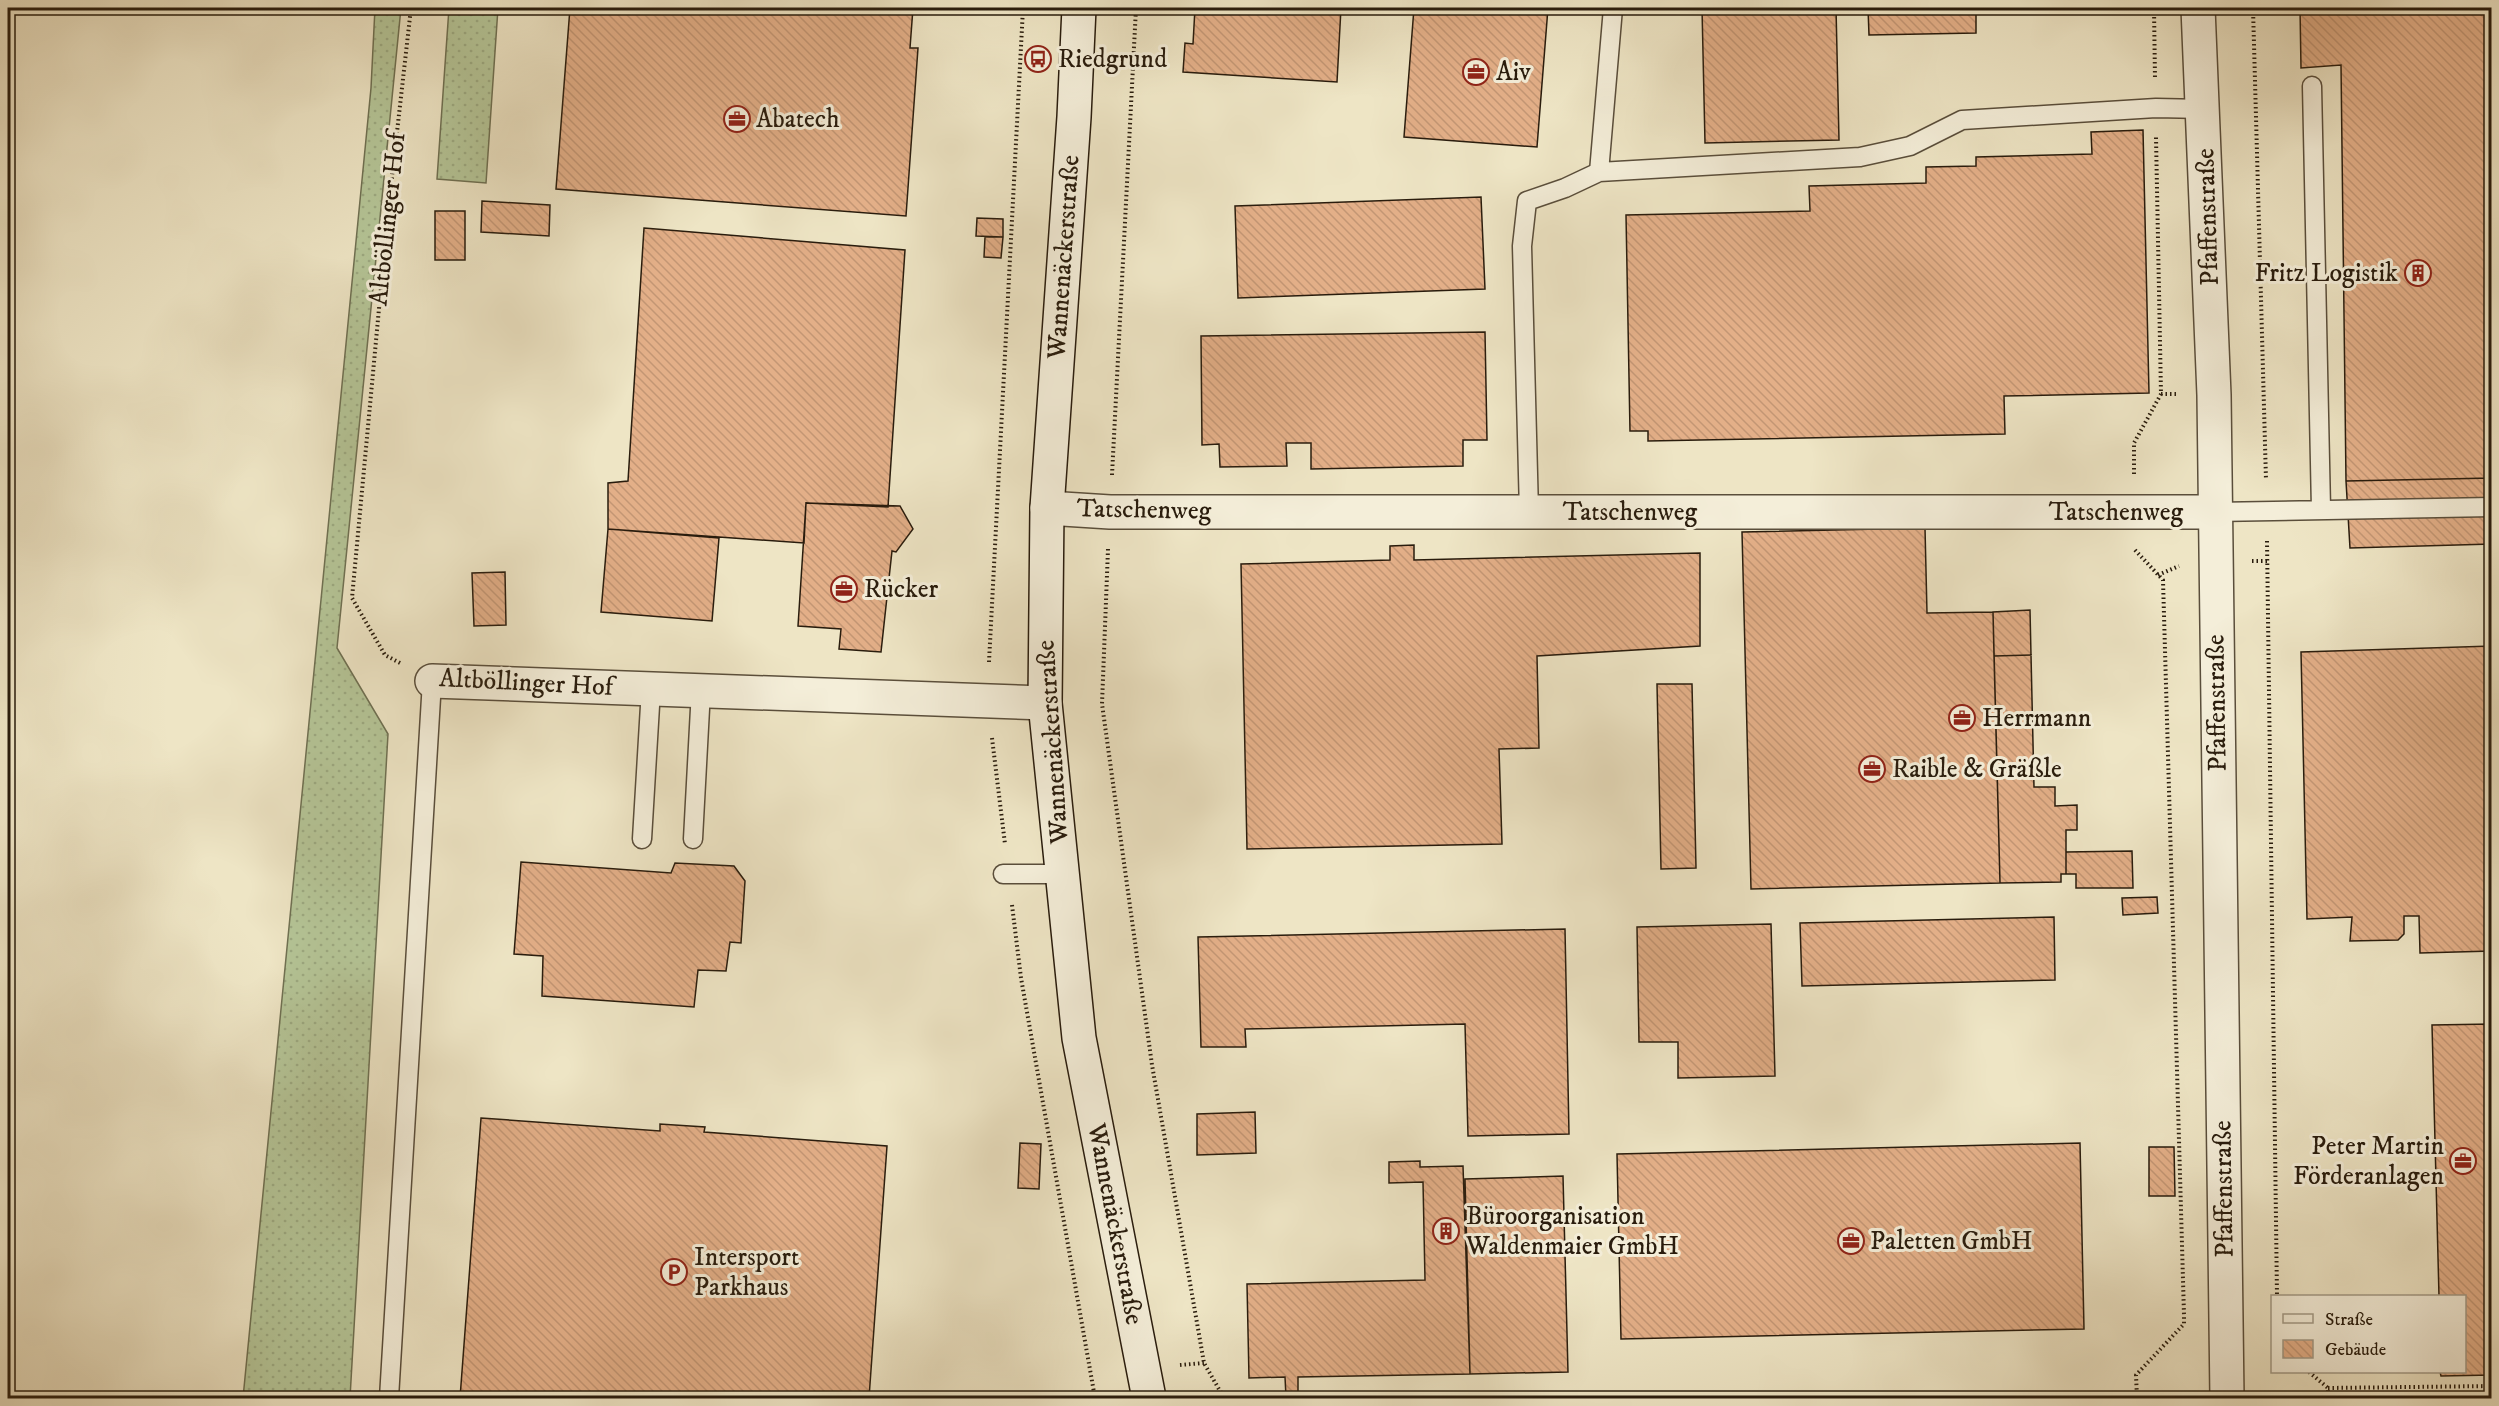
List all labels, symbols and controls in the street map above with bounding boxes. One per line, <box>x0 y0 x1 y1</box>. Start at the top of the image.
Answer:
place label: Riedgrund <box>1058 43 1167 76</box>
bus stop icon: Riedgrund <box>1023 44 1053 74</box>
place label: Aiv <box>1496 56 1531 89</box>
office icon: Aiv <box>1461 57 1491 87</box>
place label: Abatech <box>756 103 840 136</box>
office icon: Abatech <box>722 104 752 134</box>
street label: Altböllinger Hof <box>362 127 414 307</box>
street label: Pfaffenstraße <box>2189 148 2227 286</box>
street label: Wannenäckerstraße <box>1040 154 1088 361</box>
place label: Fritz Logistik <box>2255 257 2398 290</box>
building icon: Fritz Logistik <box>2403 258 2433 288</box>
street label: Tatschenweg <box>1077 492 1212 528</box>
street label: Tatschenweg <box>1563 496 1698 529</box>
street label: Tatschenweg <box>2049 496 2184 529</box>
place label: Rücker <box>864 573 938 606</box>
office icon: Rücker <box>829 574 859 604</box>
street label: Pfaffenstraße <box>2199 634 2235 772</box>
street label: Wannenäckerstraße <box>1029 639 1077 846</box>
street label: Altböllinger Hof <box>438 662 618 704</box>
place label: Herrmann <box>1982 702 2092 735</box>
office icon: Herrmann <box>1947 703 1977 733</box>
place label: Raible & Gräßle <box>1892 753 2062 786</box>
office icon: Raible & Gräßle <box>1857 754 1887 784</box>
street label: Wannenäckerstraße <box>1079 1120 1151 1327</box>
street label: Pfaffenstraße <box>2206 1120 2242 1258</box>
place label: Peter Martin Förderanlagen <box>2293 1130 2444 1193</box>
office icon: Peter Martin Förderanlagen <box>2448 1146 2478 1176</box>
place label: Büroorganisation Waldenmaier GmbH <box>1465 1200 1679 1263</box>
building icon: Büroorganisation Waldenmaier GmbH <box>1431 1216 1461 1246</box>
place label: Paletten GmbH <box>1870 1225 2033 1258</box>
office icon: Paletten GmbH <box>1836 1226 1866 1256</box>
place label: Intersport Parkhaus <box>694 1241 799 1304</box>
parking icon: Intersport Parkhaus <box>659 1257 689 1287</box>
legend <box>2271 1295 2466 1373</box>
text: Straße <box>2325 1309 2373 1331</box>
text: Gebäude <box>2325 1339 2386 1361</box>

